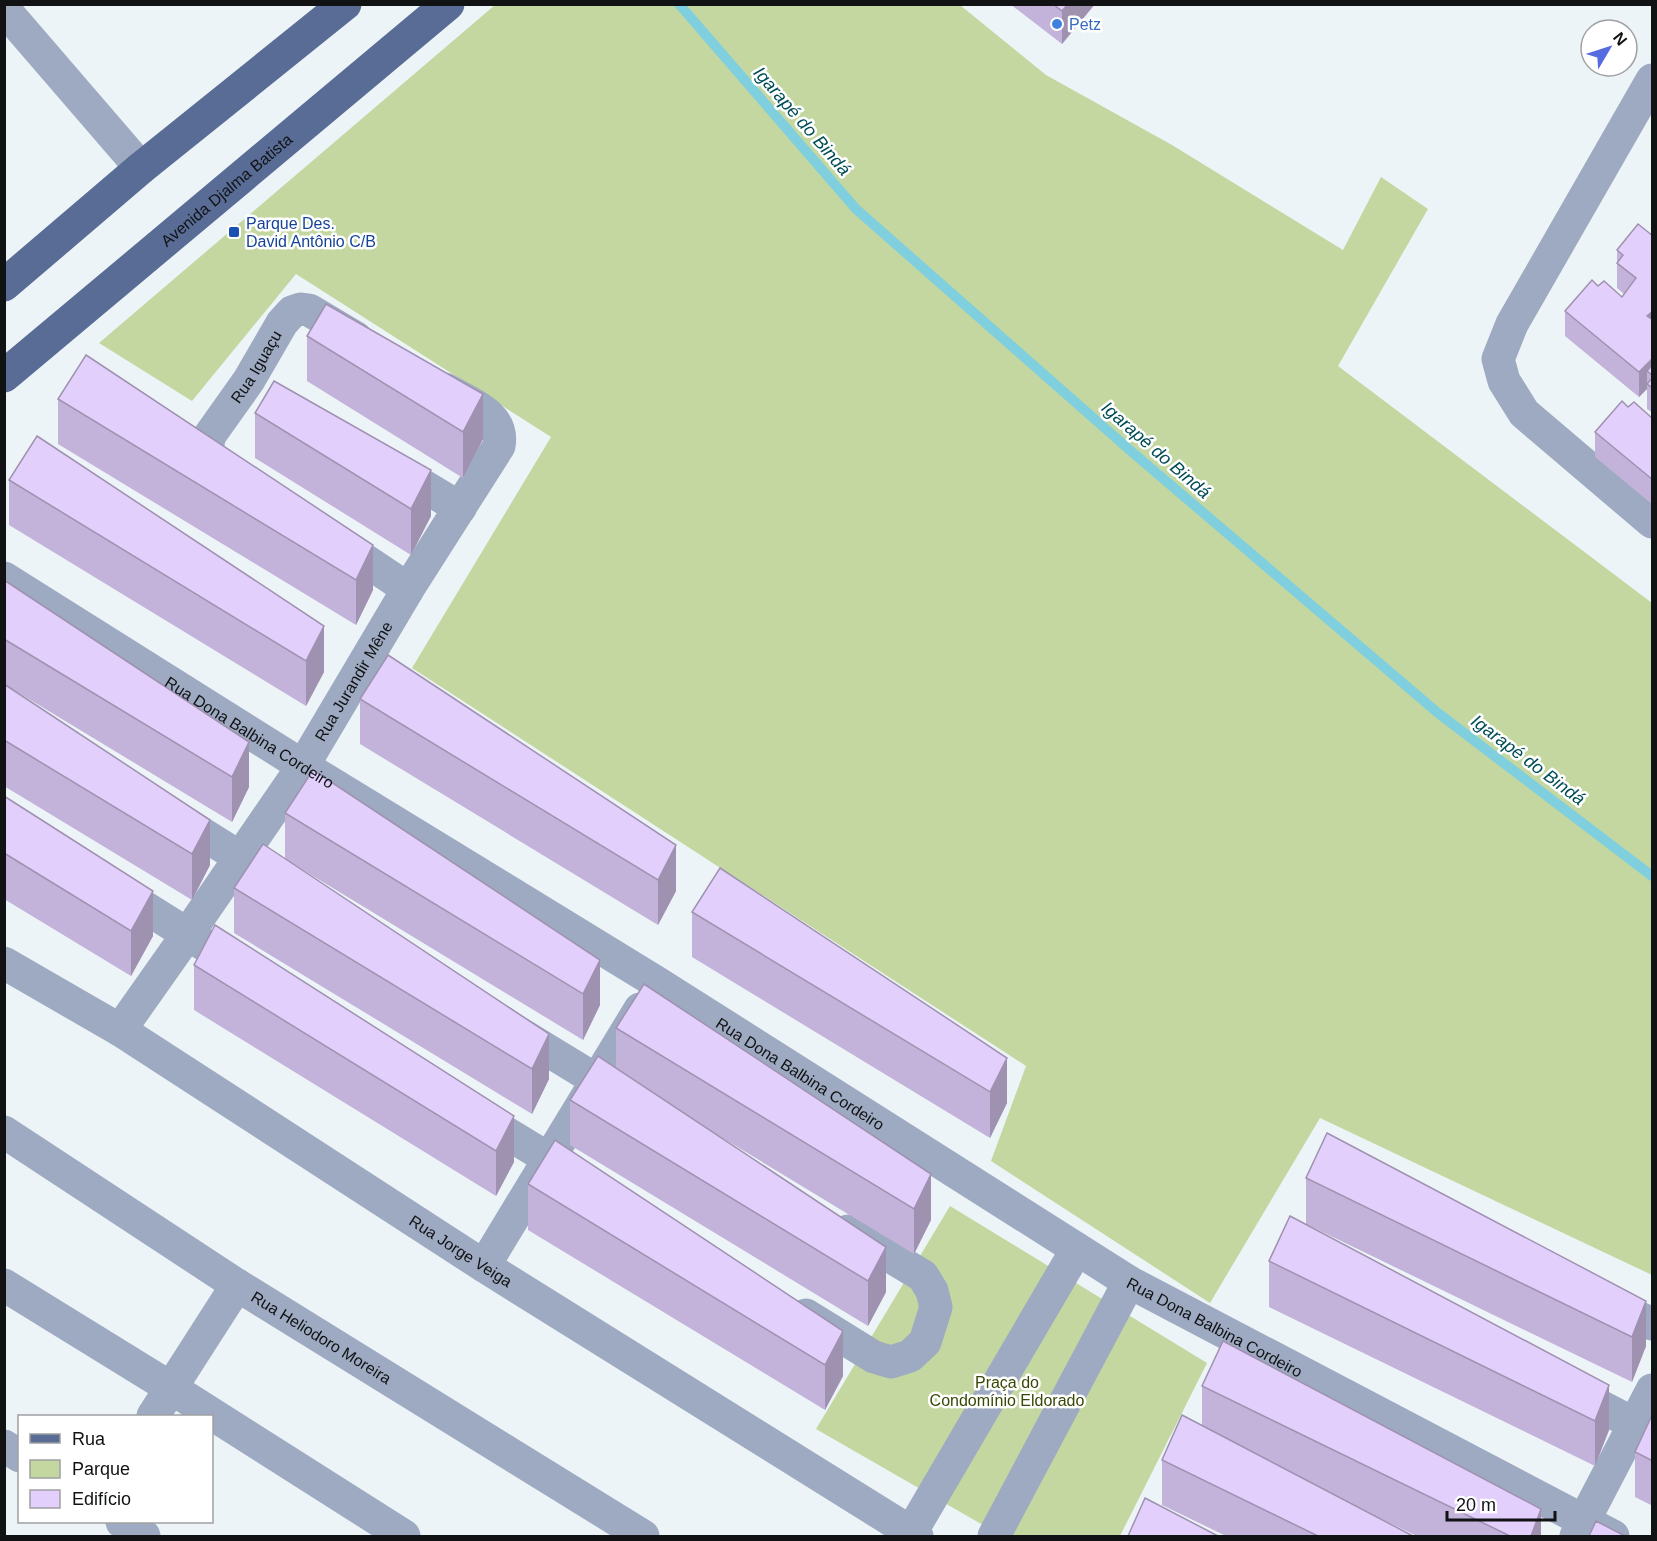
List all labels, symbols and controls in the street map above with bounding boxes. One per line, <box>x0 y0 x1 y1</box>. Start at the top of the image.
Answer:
place label: Petz <box>1069 16 1101 33</box>
marker: Petz <box>1050 17 1064 31</box>
north arrow <box>1579 18 1639 78</box>
text: N <box>1610 29 1631 49</box>
water label: Igarapé do Bindá <box>749 63 855 179</box>
street label: Avenida Djalma Batista <box>158 130 295 250</box>
place label: Parque Des. David Antônio C/B <box>246 215 376 250</box>
marker: Parque Des. David Antônio C/B <box>227 225 241 239</box>
street label: Rua Iguaçu <box>228 327 285 406</box>
water label: Igarapé do Bindá <box>1098 397 1214 503</box>
street label: Rua Jurandir Mêne <box>312 618 396 744</box>
street label: Rua Dona Balbina Cordeiro <box>162 673 337 792</box>
water label: Igarapé do Bindá <box>1467 711 1589 809</box>
street label: Rua Dona Balbina Cordeiro <box>713 1014 887 1134</box>
street label: Rua Jorge Veiga <box>406 1212 515 1290</box>
street label: Rua Dona Balbina Cordeiro <box>1124 1274 1305 1381</box>
street label: Rua Heliodoro Moreira <box>248 1288 394 1387</box>
park label: Praça do Condomínio Eldorado <box>930 1374 1084 1409</box>
legend <box>18 1415 213 1523</box>
text: Rua <box>72 1429 106 1449</box>
text: Parque <box>72 1459 130 1479</box>
scale bar <box>1447 1484 1555 1522</box>
text: Edifício <box>72 1489 131 1509</box>
text: 20 m <box>1456 1495 1496 1515</box>

